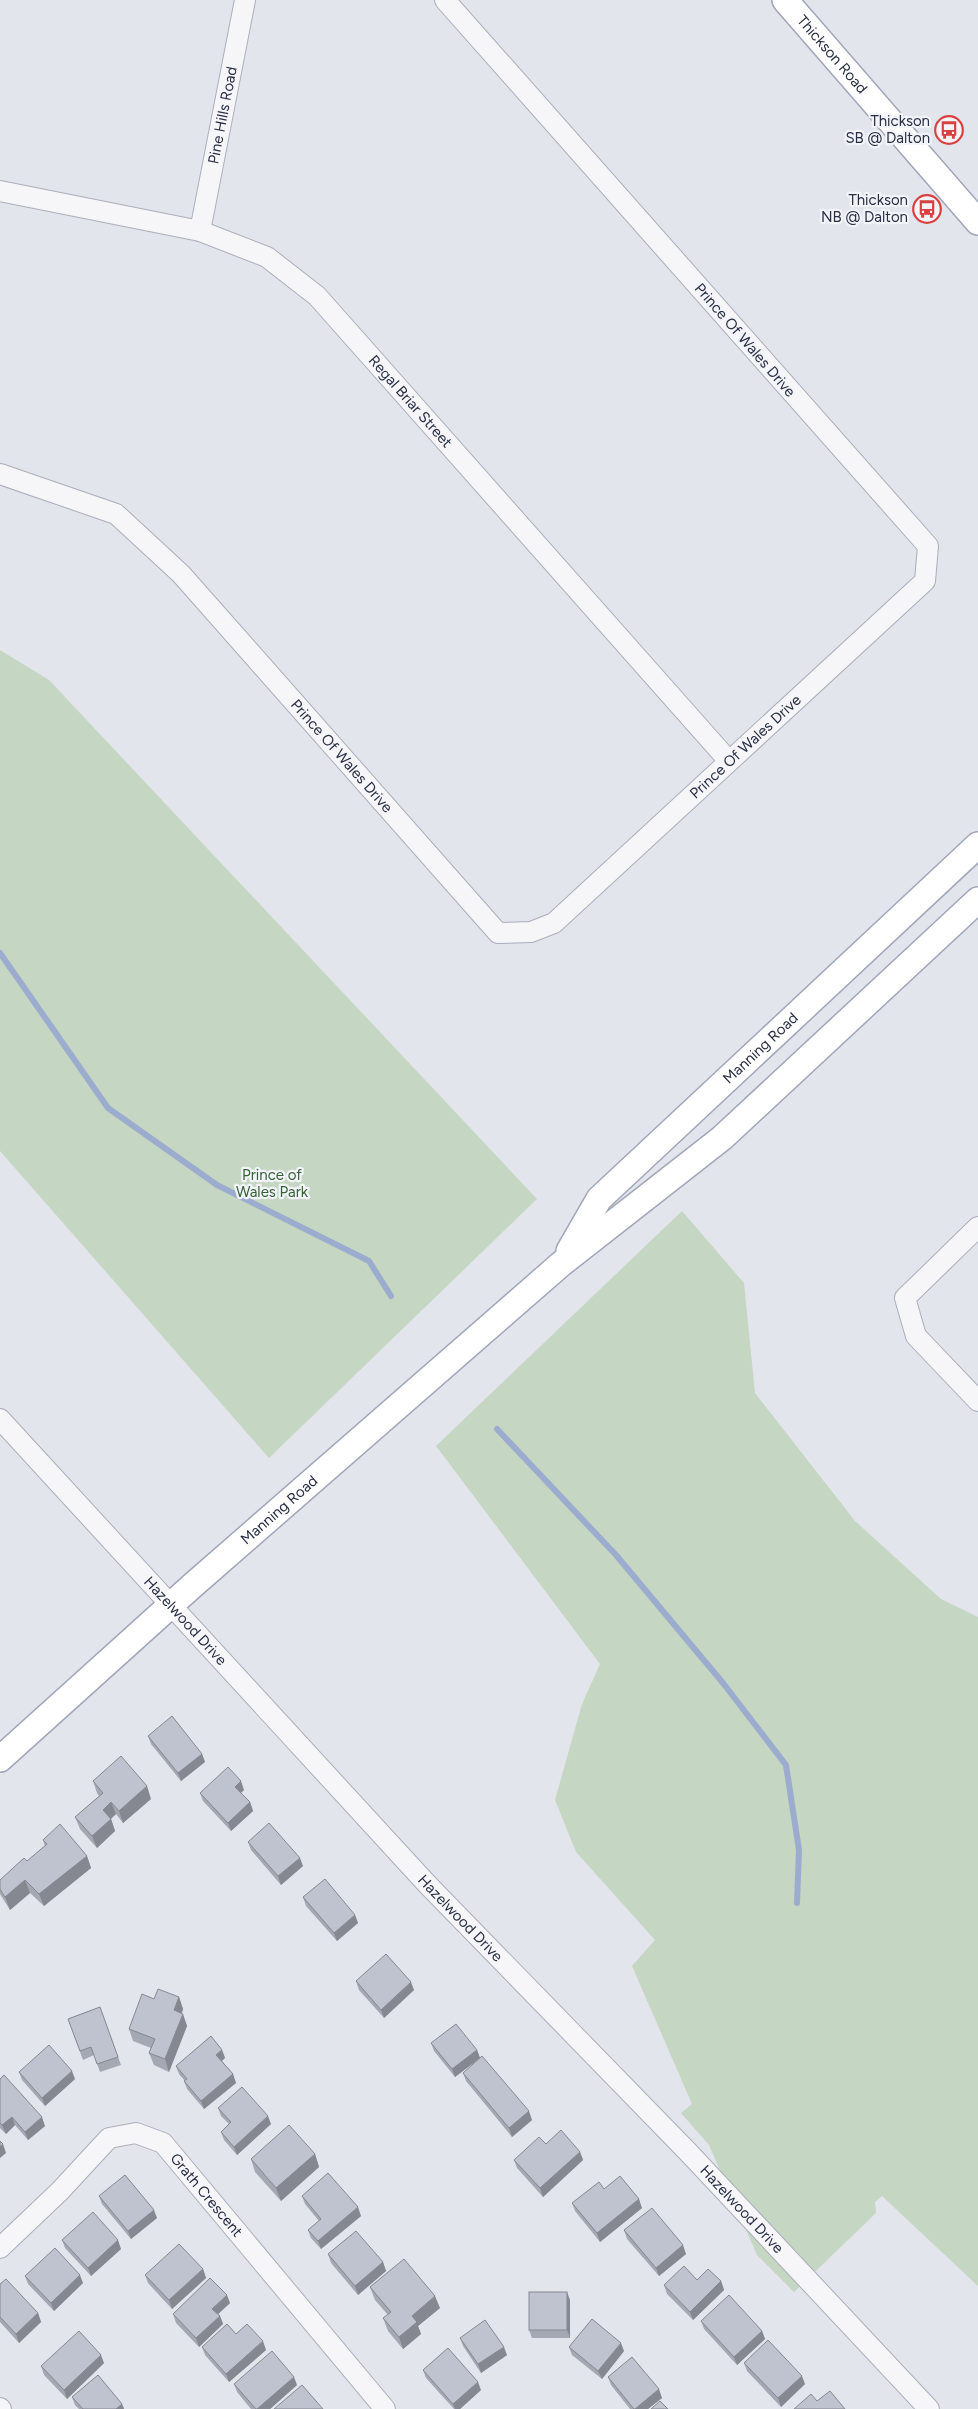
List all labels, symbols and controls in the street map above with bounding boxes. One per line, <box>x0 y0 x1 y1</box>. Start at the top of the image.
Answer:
street label: Thickson Road <box>793 11 871 97</box>
street label: Pine Hills Road <box>204 65 241 166</box>
place label: Thickson SB @ Dalton <box>845 112 930 147</box>
bus stop icon: Thickson SB @ Dalton <box>934 115 964 145</box>
place label: Thickson NB @ Dalton <box>821 191 908 226</box>
bus stop icon: Thickson NB @ Dalton <box>912 194 942 224</box>
street label: Prince Of Wales Drive <box>691 279 799 401</box>
street label: Regal Briar Street <box>365 351 456 451</box>
street label: Prince Of Wales Drive <box>686 691 805 802</box>
street label: Prince Of Wales Drive <box>287 696 396 816</box>
street label: Manning Road <box>719 1009 802 1088</box>
park label: Prince of Wales Park <box>236 1166 309 1201</box>
street label: Manning Road <box>237 1472 321 1548</box>
street label: Hazelwood Drive <box>140 1573 231 1669</box>
street label: Hazelwood Drive <box>414 1871 507 1965</box>
street label: Grath Crescent <box>166 2150 247 2241</box>
street label: Hazelwood Drive <box>696 2162 787 2257</box>

